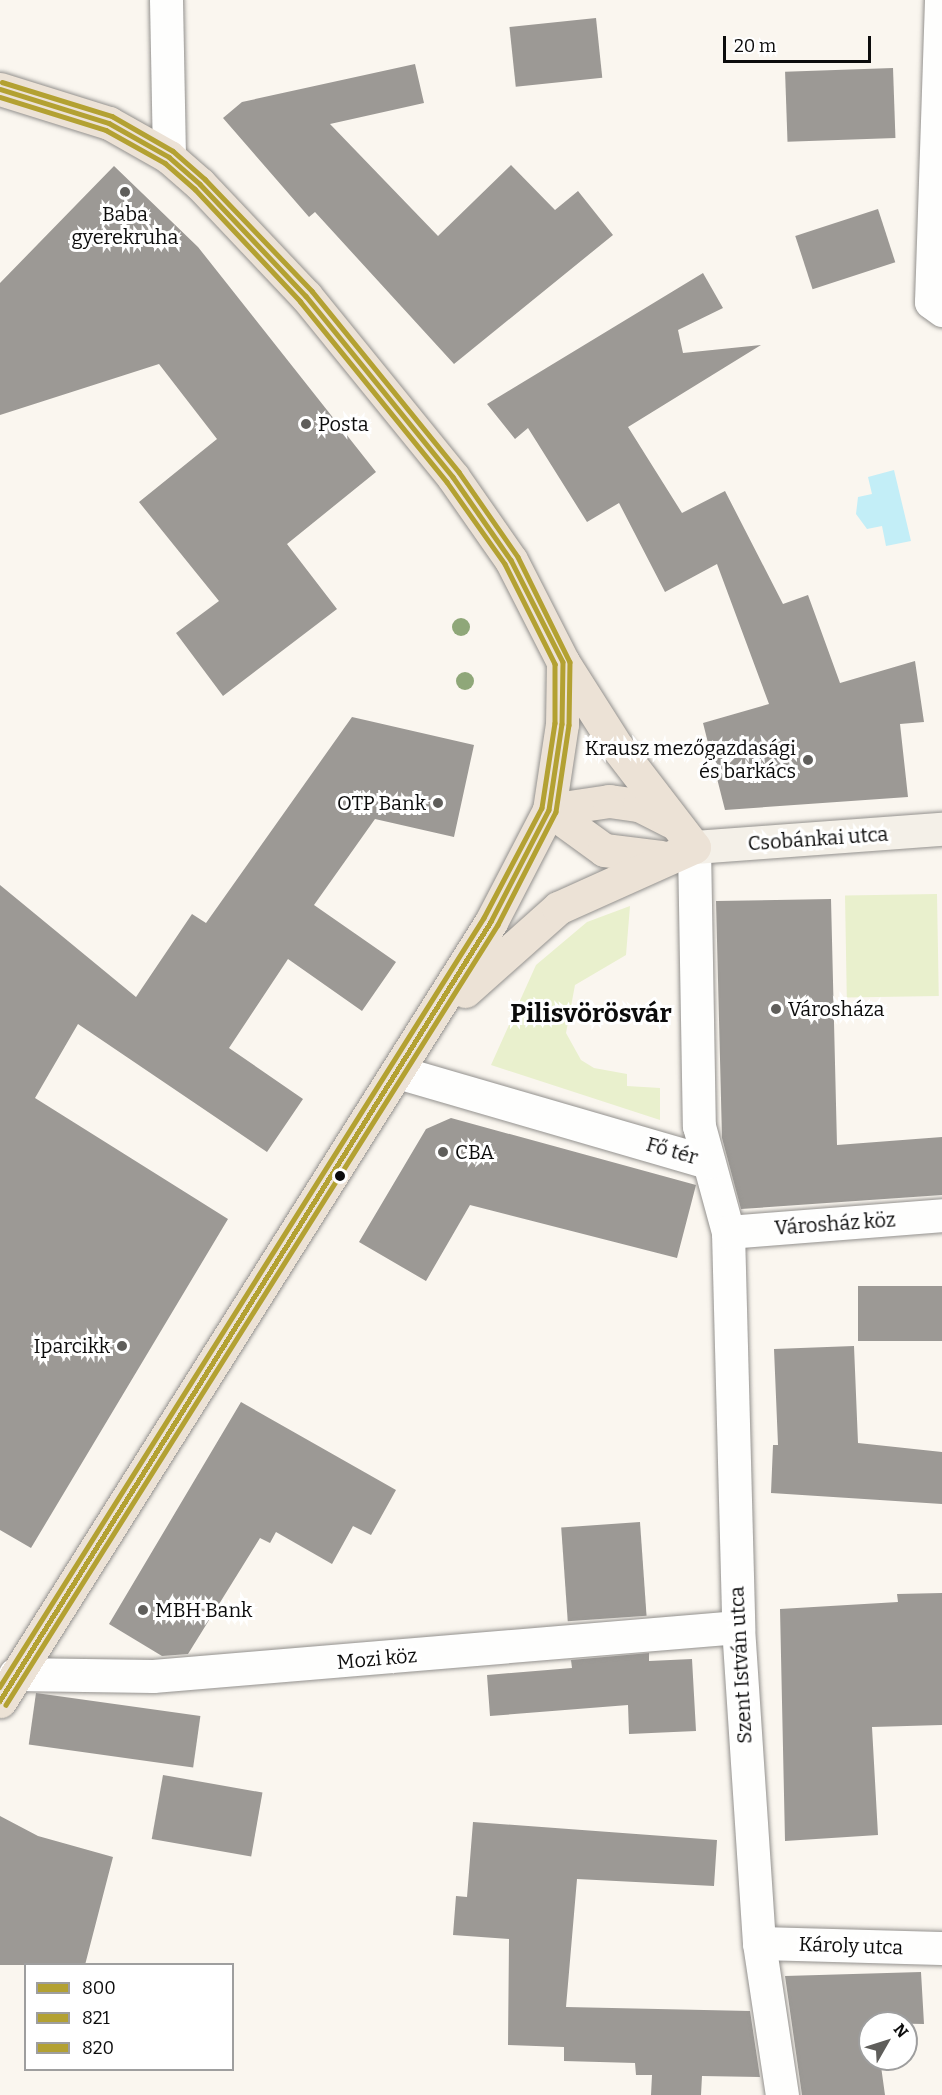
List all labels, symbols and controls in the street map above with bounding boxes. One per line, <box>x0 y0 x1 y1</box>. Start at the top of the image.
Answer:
scale bar <box>726 24 874 62</box>
text: 20 m <box>734 35 776 57</box>
marker: Baba gyerekruha <box>118 185 132 199</box>
place label: Baba gyerekruha <box>72 202 178 249</box>
place label: Posta <box>318 412 369 436</box>
marker: Posta <box>299 417 313 431</box>
place label: Krausz mezőgazdasági és barkács <box>585 736 796 783</box>
marker: Krausz mezőgazdasági és barkács <box>801 753 815 767</box>
place label: OTP Bank <box>337 791 426 815</box>
marker: OTP Bank <box>431 796 445 810</box>
street label: Csobánkai utca <box>747 822 889 856</box>
place label: Városháza <box>788 997 885 1021</box>
district label: Pilisvörösvár <box>510 998 672 1030</box>
marker: Városháza <box>769 1002 783 1016</box>
street label: Fő tér <box>643 1132 701 1170</box>
place label: CBA <box>455 1140 494 1164</box>
marker: CBA <box>436 1145 450 1159</box>
unlabelled marker <box>334 1170 346 1182</box>
street label: Városház köz <box>774 1208 896 1240</box>
place label: Iparcikk <box>33 1334 110 1358</box>
marker: Iparcikk <box>115 1339 129 1353</box>
street label: Szent István utca <box>725 1586 757 1744</box>
place label: MBH Bank <box>155 1598 252 1622</box>
marker: MBH Bank <box>136 1603 150 1617</box>
street label: Mozi köz <box>336 1644 418 1674</box>
street label: Károly utca <box>798 1932 904 1960</box>
legend <box>24 1963 234 2071</box>
text: 800 <box>82 1977 116 1999</box>
text: 821 <box>82 2007 110 2029</box>
north arrow <box>858 2011 918 2071</box>
text: N <box>890 2020 912 2041</box>
text: 820 <box>82 2037 114 2059</box>

